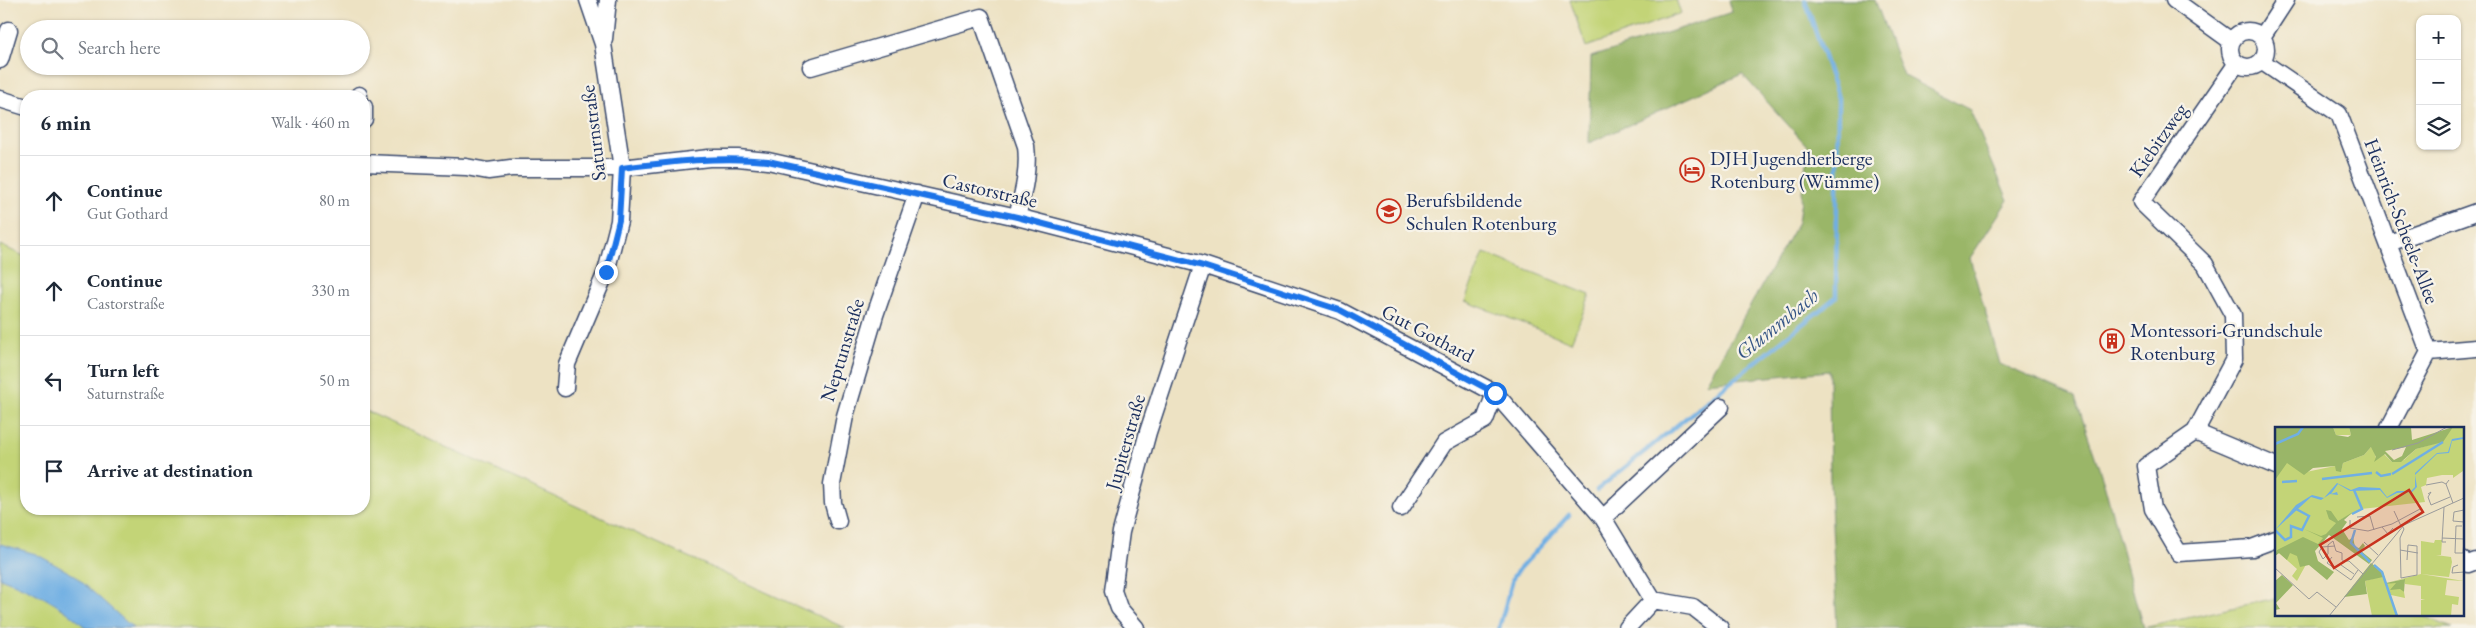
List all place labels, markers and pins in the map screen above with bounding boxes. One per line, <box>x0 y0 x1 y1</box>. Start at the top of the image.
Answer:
place label: DJH Jugendherberge Rotenburg (Wümme) <box>1710 145 1879 194</box>
hotel icon: DJH Jugendherberge Rotenburg (Wümme) <box>1679 157 1705 183</box>
place label: Berufsbildende Schulen Rotenburg <box>1406 187 1557 236</box>
school or university icon: Berufsbildende Schulen Rotenburg <box>1376 198 1402 224</box>
place label: Montessori-Grundschule Rotenburg <box>2130 317 2323 366</box>
building icon: Montessori-Grundschule Rotenburg <box>2099 328 2125 354</box>

